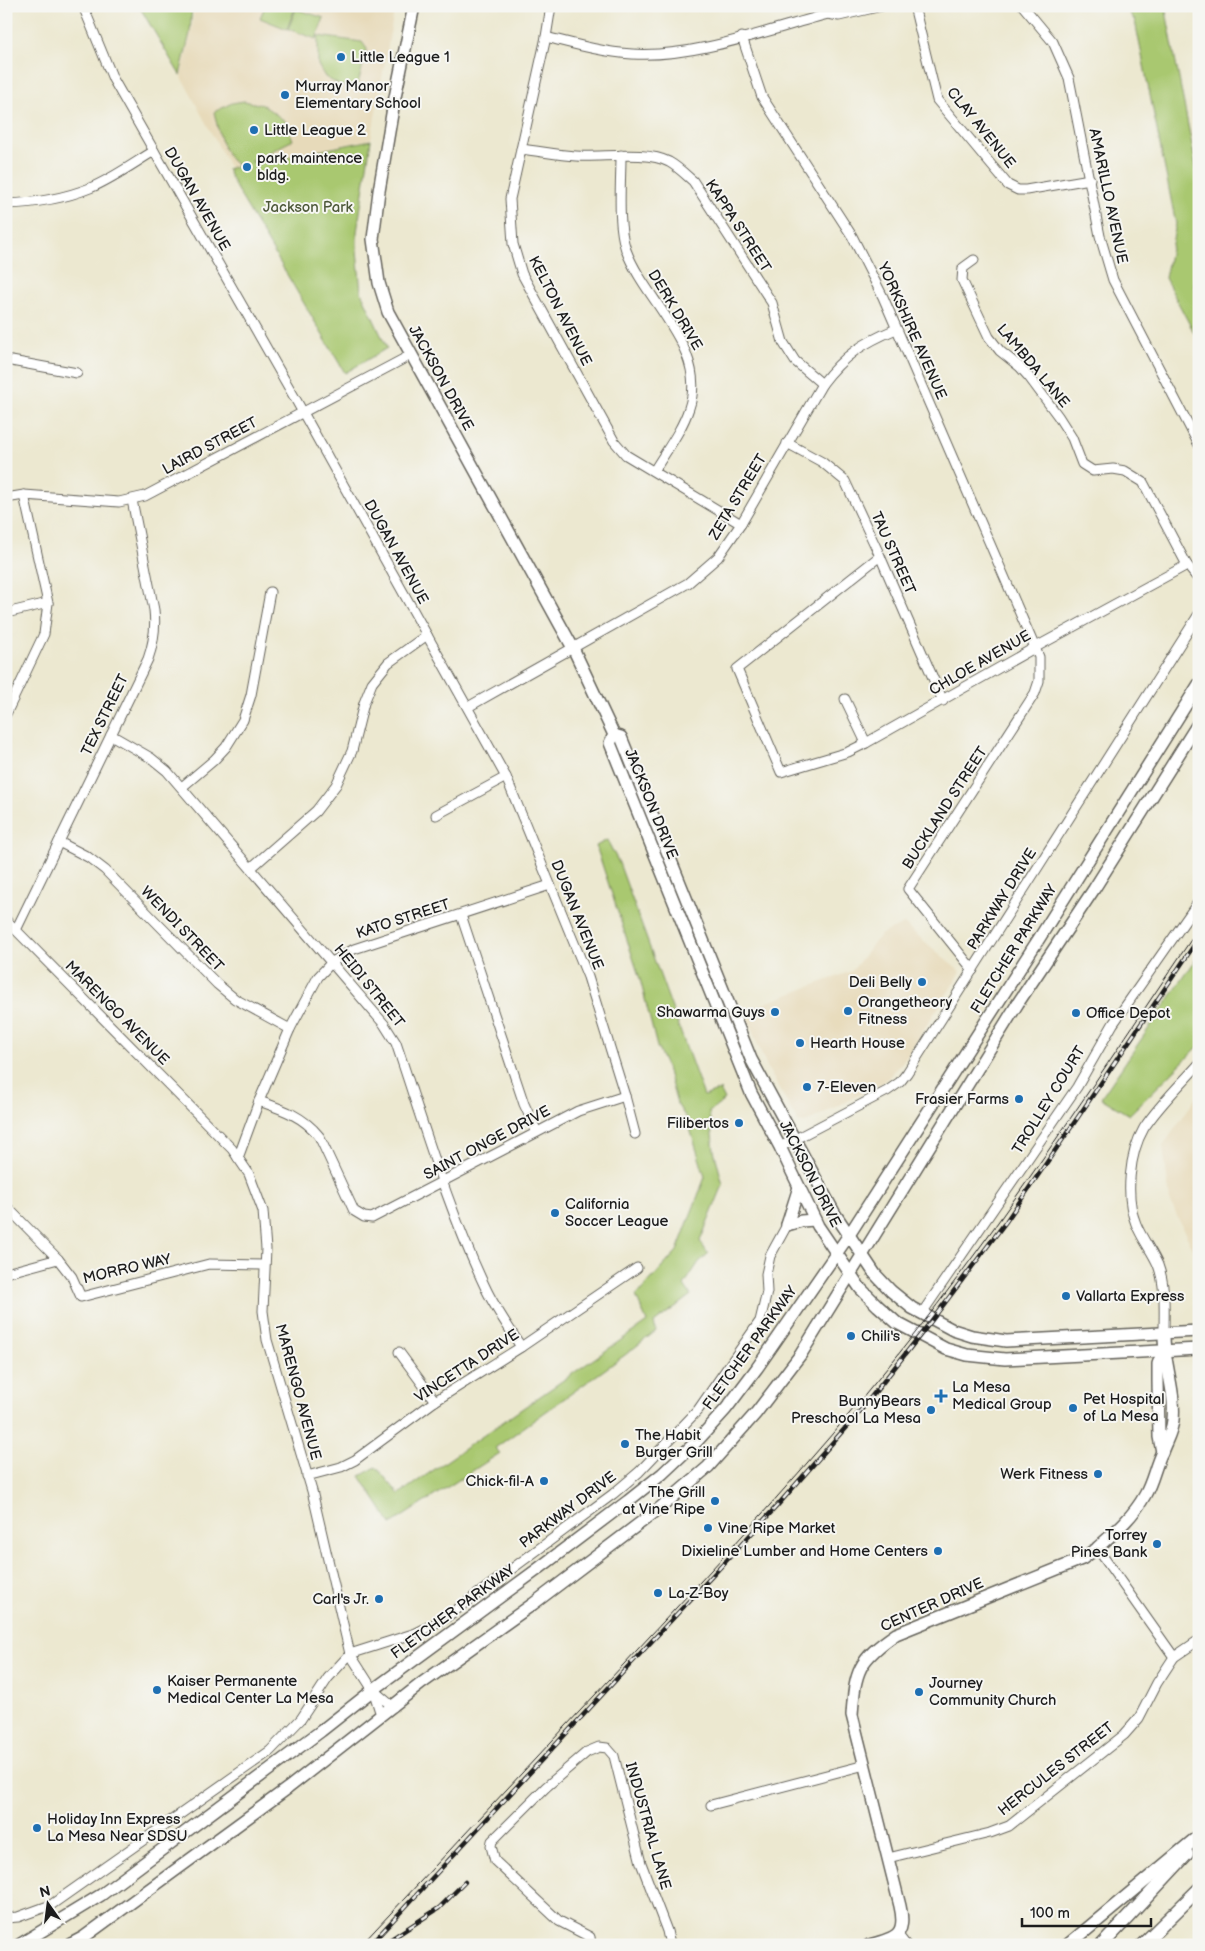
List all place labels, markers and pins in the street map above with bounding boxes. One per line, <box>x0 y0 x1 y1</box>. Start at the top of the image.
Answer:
place label: Little League 1 <box>351 48 450 67</box>
marker: Little League 1 <box>335 51 347 63</box>
place label: Murray Manor Elementary School <box>295 77 421 113</box>
marker: Murray Manor Elementary School <box>279 89 291 101</box>
place label: Little League 2 <box>264 121 366 140</box>
marker: Little League 2 <box>248 124 260 136</box>
place label: park maintence bldg. <box>257 149 362 185</box>
marker: park maintence bldg. <box>241 161 253 173</box>
place label: Deli Belly <box>849 973 912 992</box>
marker: Deli Belly <box>916 976 928 988</box>
place label: Orangetheory Fitness <box>858 993 953 1029</box>
place label: Shawarma Guys <box>657 1003 766 1022</box>
place label: Office Depot <box>1086 1004 1171 1023</box>
marker: Orangetheory Fitness <box>842 1005 854 1017</box>
marker: Shawarma Guys <box>769 1006 781 1018</box>
marker: Office Depot <box>1070 1007 1082 1019</box>
place label: Hearth House <box>810 1034 905 1053</box>
marker: Hearth House <box>794 1037 806 1049</box>
place label: 7-Eleven <box>817 1078 876 1097</box>
marker: 7-Eleven <box>801 1081 813 1093</box>
place label: Frasier Farms <box>915 1090 1010 1109</box>
marker: Frasier Farms <box>1013 1093 1025 1105</box>
place label: Filibertos <box>667 1114 730 1133</box>
marker: Filibertos <box>733 1117 745 1129</box>
place label: California Soccer League <box>565 1195 668 1231</box>
marker: California Soccer League <box>549 1207 561 1219</box>
place label: Vallarta Express <box>1076 1287 1185 1306</box>
marker: Vallarta Express <box>1060 1290 1072 1302</box>
place label: Chili's <box>861 1327 901 1346</box>
marker: Chili's <box>845 1330 857 1342</box>
place label: La Mesa Medical Group <box>952 1378 1052 1414</box>
marker: La Mesa Medical Group <box>934 1389 948 1403</box>
place label: Pet Hospital of La Mesa <box>1083 1390 1165 1426</box>
place label: BunnyBears Preschool La Mesa <box>791 1392 922 1428</box>
marker: Pet Hospital of La Mesa <box>1067 1402 1079 1414</box>
marker: BunnyBears Preschool La Mesa <box>925 1404 937 1416</box>
place label: The Habit Burger Grill <box>635 1426 713 1462</box>
marker: The Habit Burger Grill <box>619 1438 631 1450</box>
place label: Werk Fitness <box>1000 1465 1089 1484</box>
marker: Werk Fitness <box>1092 1468 1104 1480</box>
place label: Chick-fil-A <box>466 1472 535 1491</box>
marker: Chick-fil-A <box>538 1475 550 1487</box>
place label: The Grill at Vine Ripe <box>622 1483 705 1519</box>
marker: The Grill at Vine Ripe <box>709 1495 721 1507</box>
place label: Vine Ripe Market <box>718 1519 836 1538</box>
marker: Vine Ripe Market <box>702 1522 714 1534</box>
place label: Torrey Pines Bank <box>1071 1526 1148 1562</box>
marker: Torrey Pines Bank <box>1151 1538 1163 1550</box>
place label: Dixieline Lumber and Home Centers <box>681 1542 929 1561</box>
marker: Dixieline Lumber and Home Centers <box>932 1545 944 1557</box>
place label: La-Z-Boy <box>668 1584 729 1603</box>
marker: La-Z-Boy <box>652 1587 664 1599</box>
place label: Carl's Jr. <box>312 1590 369 1609</box>
marker: Carl's Jr. <box>373 1593 385 1605</box>
place label: Kaiser Permanente Medical Center La Mesa <box>167 1672 334 1708</box>
place label: Journey Community Church <box>929 1674 1056 1710</box>
marker: Kaiser Permanente Medical Center La Mesa <box>151 1684 163 1696</box>
marker: Journey Community Church <box>913 1686 925 1698</box>
place label: Holiday Inn Express La Mesa Near SDSU <box>47 1810 187 1846</box>
marker: Holiday Inn Express La Mesa Near SDSU <box>31 1822 43 1834</box>

